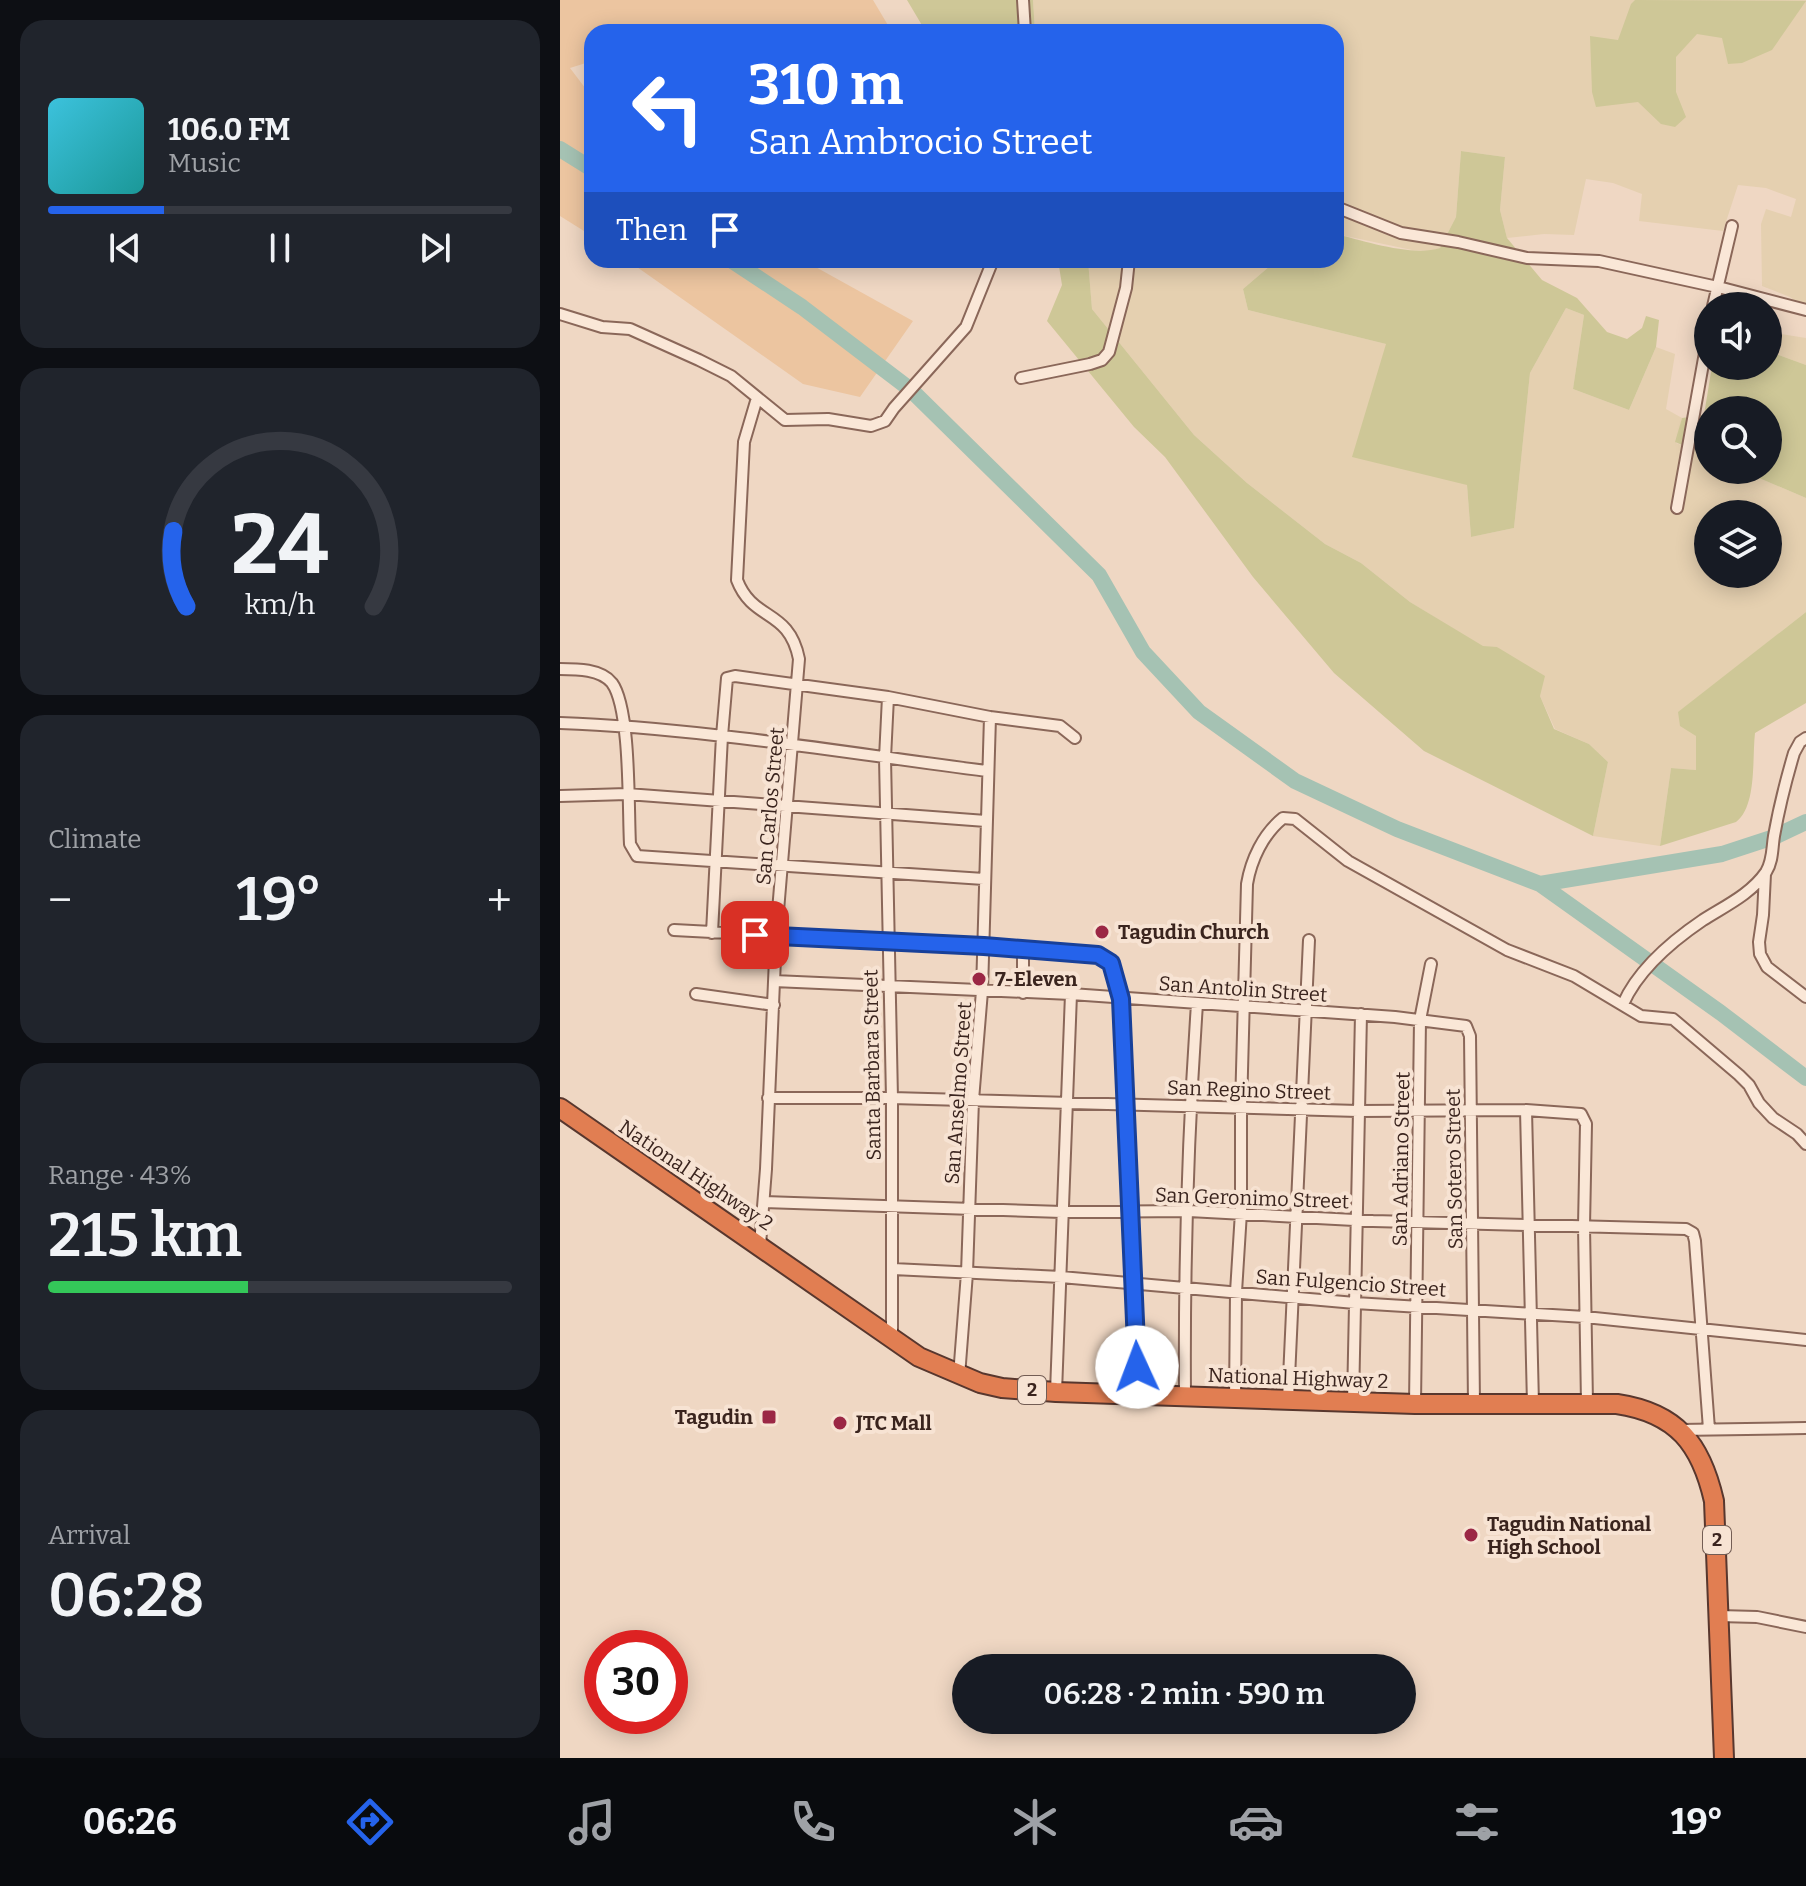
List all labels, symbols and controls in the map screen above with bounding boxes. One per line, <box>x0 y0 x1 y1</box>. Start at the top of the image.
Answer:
text: 310 m <box>748 52 904 119</box>
icon: left <box>616 56 720 160</box>
text: 106.0 FM <box>168 112 290 148</box>
text: San Ambrocio Street <box>748 120 1092 164</box>
text: Music <box>168 148 241 179</box>
icon: arrive <box>703 208 747 252</box>
text: Then <box>616 212 687 248</box>
icon: previous <box>103 226 147 270</box>
icon: pause <box>258 226 302 270</box>
icon: next <box>413 226 457 270</box>
map controls <box>1694 292 1782 588</box>
button: sound <box>1694 292 1782 380</box>
button: search <box>1694 396 1782 484</box>
text: 24 <box>231 495 329 595</box>
button: layers <box>1694 500 1782 588</box>
text: km/h <box>245 588 316 623</box>
street label: San Carlos Street <box>751 726 789 886</box>
text: Climate <box>48 824 142 855</box>
text: 19° <box>236 864 323 936</box>
text: − <box>48 874 72 927</box>
text: + <box>487 874 512 927</box>
pin <box>721 901 789 969</box>
icon: arrive <box>733 913 777 957</box>
place label: Tagudin Church <box>1118 920 1270 944</box>
marker: Tagudin Church <box>1093 923 1111 941</box>
place label: 7-Eleven <box>995 967 1077 991</box>
street label: Santa Barbara Street <box>858 969 886 1161</box>
marker: 7-Eleven <box>970 970 988 988</box>
street label: San Antolin Street <box>1158 971 1328 1007</box>
street label: San Anselmo Street <box>940 1001 976 1185</box>
street label: San Adriano Street <box>1387 1071 1415 1247</box>
street label: San Regino Street <box>1166 1075 1332 1105</box>
street label: San Sotero Street <box>1441 1088 1467 1250</box>
street label: National Highway 2 <box>614 1115 778 1235</box>
text: Range · 43% <box>48 1160 192 1191</box>
street label: San Geronimo Street <box>1154 1183 1350 1213</box>
text: 215 km <box>48 1200 242 1272</box>
street label: San Fulgencio Street <box>1255 1264 1447 1302</box>
position arrow <box>1095 1325 1179 1409</box>
street label: National Highway 2 <box>1207 1363 1389 1393</box>
road number: 2 <box>1018 1376 1046 1404</box>
place label: Tagudin <box>675 1405 753 1429</box>
marker: Tagudin <box>760 1408 778 1426</box>
place label: JTC Mall <box>855 1411 932 1435</box>
marker: JTC Mall <box>831 1414 849 1432</box>
place label: Tagudin National High School <box>1487 1512 1651 1559</box>
text: Arrival <box>48 1520 130 1551</box>
marker: Tagudin National High School <box>1462 1526 1480 1544</box>
road number: 2 <box>1703 1526 1731 1554</box>
text: 06:28 <box>48 1560 205 1632</box>
speed limit sign: 30 <box>584 1630 688 1734</box>
text: 06:28 · 2 min · 590 m <box>1044 1676 1324 1712</box>
icon: directions <box>342 1794 398 1850</box>
icon: music <box>564 1794 620 1850</box>
icon: phone <box>785 1794 841 1850</box>
icon: climate <box>1007 1794 1063 1850</box>
icon: car <box>1228 1794 1284 1850</box>
icon: filters <box>1449 1794 1505 1850</box>
text: 06:26 <box>83 1800 177 1844</box>
text: 19° <box>1671 1800 1723 1844</box>

